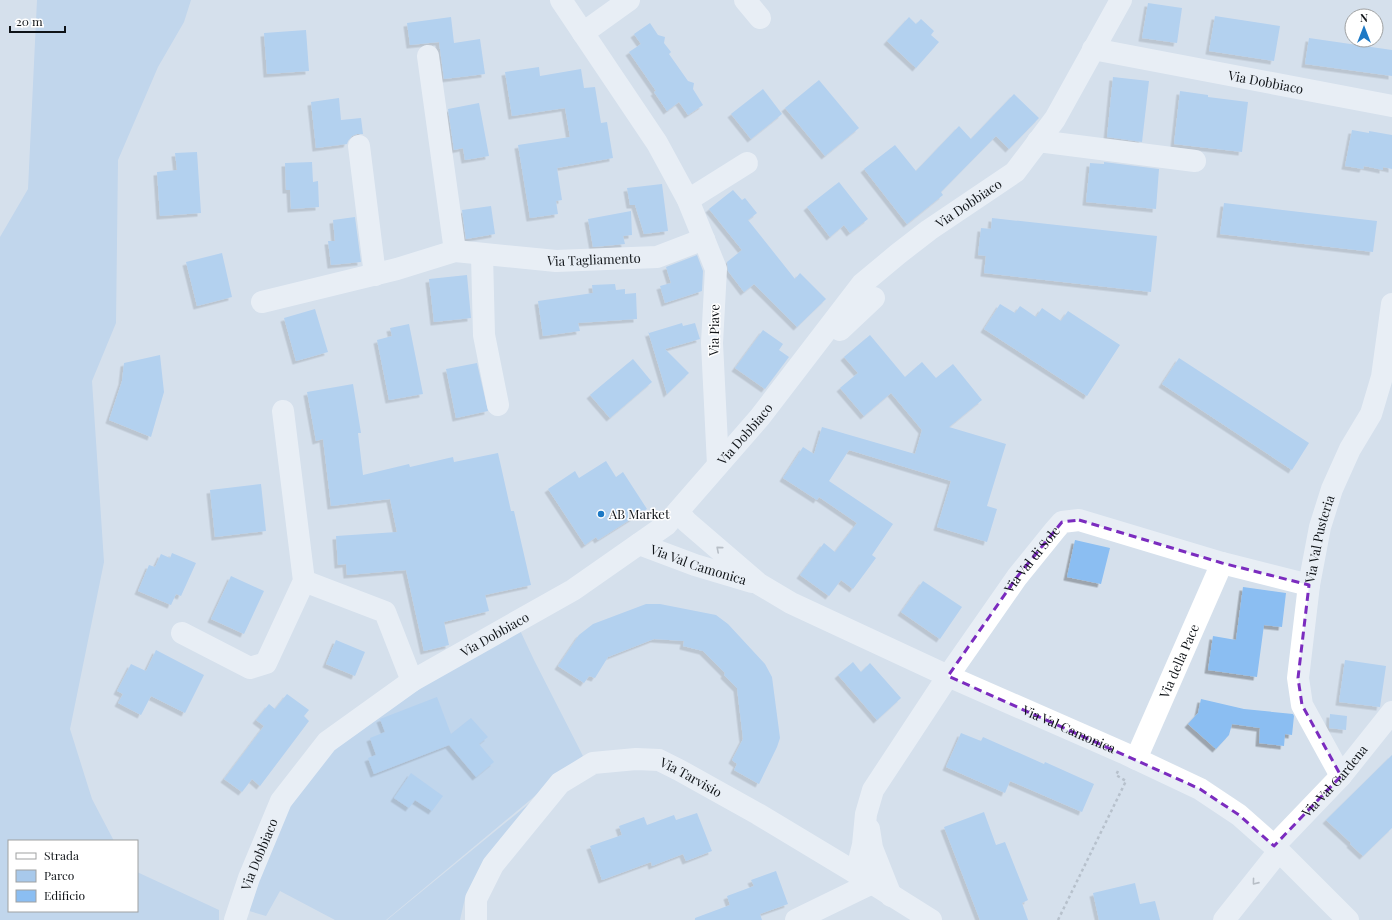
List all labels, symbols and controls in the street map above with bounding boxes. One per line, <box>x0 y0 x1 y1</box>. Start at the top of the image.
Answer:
scale bar <box>10 8 65 34</box>
north arrow <box>1344 8 1384 48</box>
text: N <box>1360 10 1368 25</box>
text: 20 m <box>16 13 43 29</box>
street label: Via Dobbiaco <box>1226 66 1305 97</box>
street label: Via Dobbiaco <box>931 175 1005 232</box>
street label: Via Tagliamento <box>545 249 641 269</box>
street label: Via Piave <box>705 304 722 357</box>
street label: Via Dobbiaco <box>713 399 776 469</box>
street label: Via Val Pusteria <box>1300 492 1338 585</box>
place label: AB Market <box>608 505 670 522</box>
marker: AB Market <box>596 509 606 519</box>
street label: Via Val di Sole <box>999 522 1063 597</box>
street label: Via Val Camonica <box>647 540 749 588</box>
one-way arrow <box>716 547 724 554</box>
street label: Via Dobbiaco <box>456 608 532 660</box>
street label: Via della Pace <box>1154 621 1202 701</box>
street label: Via Val Camonica <box>1019 700 1119 757</box>
street label: Via Val Gardena <box>1297 741 1371 821</box>
street label: Via Tarvisio <box>657 753 725 800</box>
street label: Via Dobbiaco <box>236 816 281 893</box>
legend <box>8 840 138 912</box>
text: Strada <box>44 847 79 863</box>
text: Parco <box>44 867 75 883</box>
one-way arrow <box>1252 877 1259 884</box>
text: Edificio <box>44 887 86 903</box>

